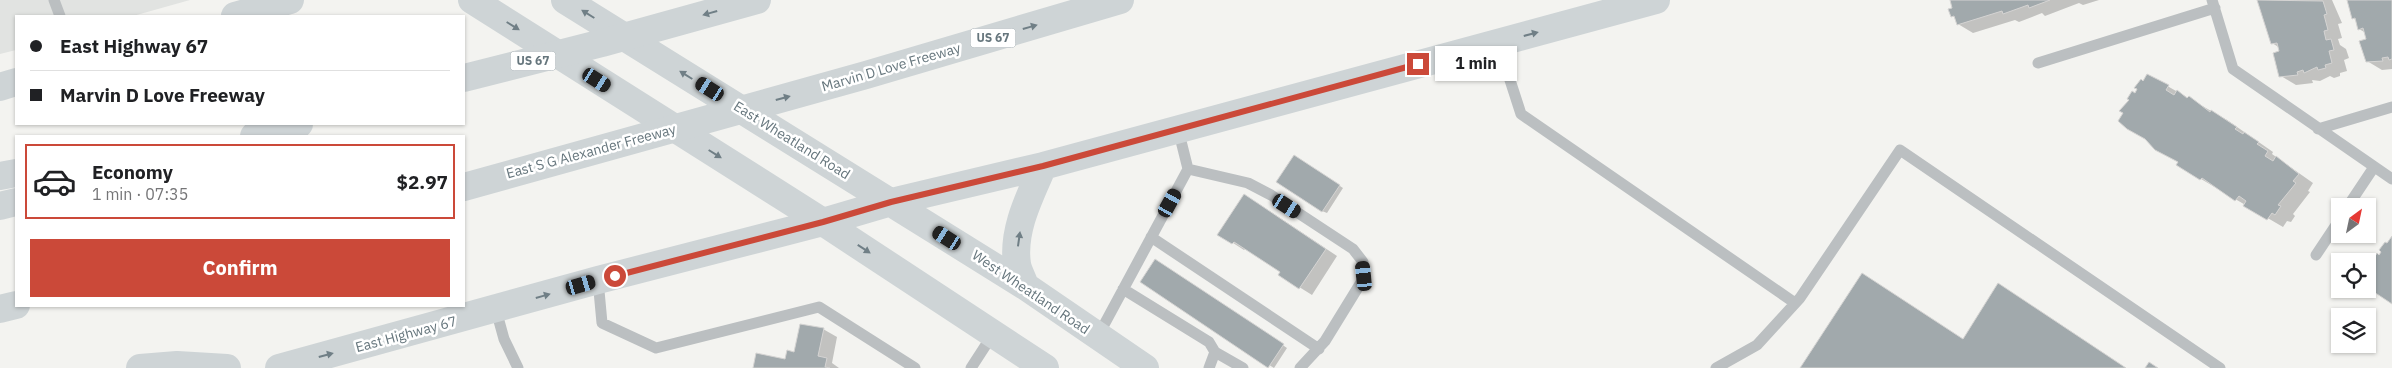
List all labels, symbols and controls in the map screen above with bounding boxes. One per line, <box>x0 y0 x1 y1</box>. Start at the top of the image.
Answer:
one-way arrow <box>581 9 595 19</box>
one-way arrow <box>703 9 718 17</box>
one-way arrow <box>507 21 520 31</box>
one-way arrow <box>1023 22 1038 30</box>
road number: US 67 <box>970 28 1016 48</box>
one-way arrow <box>1523 30 1538 38</box>
text: East Highway 67 <box>60 34 208 58</box>
street label: Marvin D Love Freeway <box>819 39 963 95</box>
callout: 1 min <box>1436 46 1518 82</box>
road number: US 67 <box>510 51 556 70</box>
route end <box>1407 53 1429 75</box>
text: 1 min <box>1455 53 1497 73</box>
car <box>580 66 613 94</box>
one-way arrow <box>679 70 692 79</box>
car <box>693 75 726 103</box>
text: Marvin D Love Freeway <box>60 83 265 107</box>
one-way arrow <box>776 94 791 102</box>
street label: East Wheatland Road <box>730 97 854 183</box>
street label: East S G Alexander Freeway <box>504 120 678 182</box>
one-way arrow <box>708 149 722 159</box>
icon: car <box>32 159 77 204</box>
text: Economy <box>92 160 173 184</box>
text: $2.97 <box>396 170 448 194</box>
text: 1 min · 07:35 <box>92 184 188 204</box>
car <box>1156 186 1183 220</box>
car <box>1270 192 1303 220</box>
north arrow <box>2331 198 2376 242</box>
map controls <box>2331 198 2376 353</box>
car <box>930 224 963 252</box>
one-way arrow <box>1015 231 1023 247</box>
button: Confirm <box>30 239 450 297</box>
one-way arrow <box>857 244 870 254</box>
street label: West Wheatland Road <box>969 246 1093 338</box>
button: locate <box>2331 253 2376 298</box>
car <box>1354 260 1373 292</box>
route start <box>604 265 626 287</box>
car <box>564 274 597 296</box>
one-way arrow <box>536 292 551 300</box>
button: layers <box>2331 308 2376 353</box>
street label: East Highway 67 <box>353 312 459 356</box>
one-way arrow <box>319 351 334 359</box>

